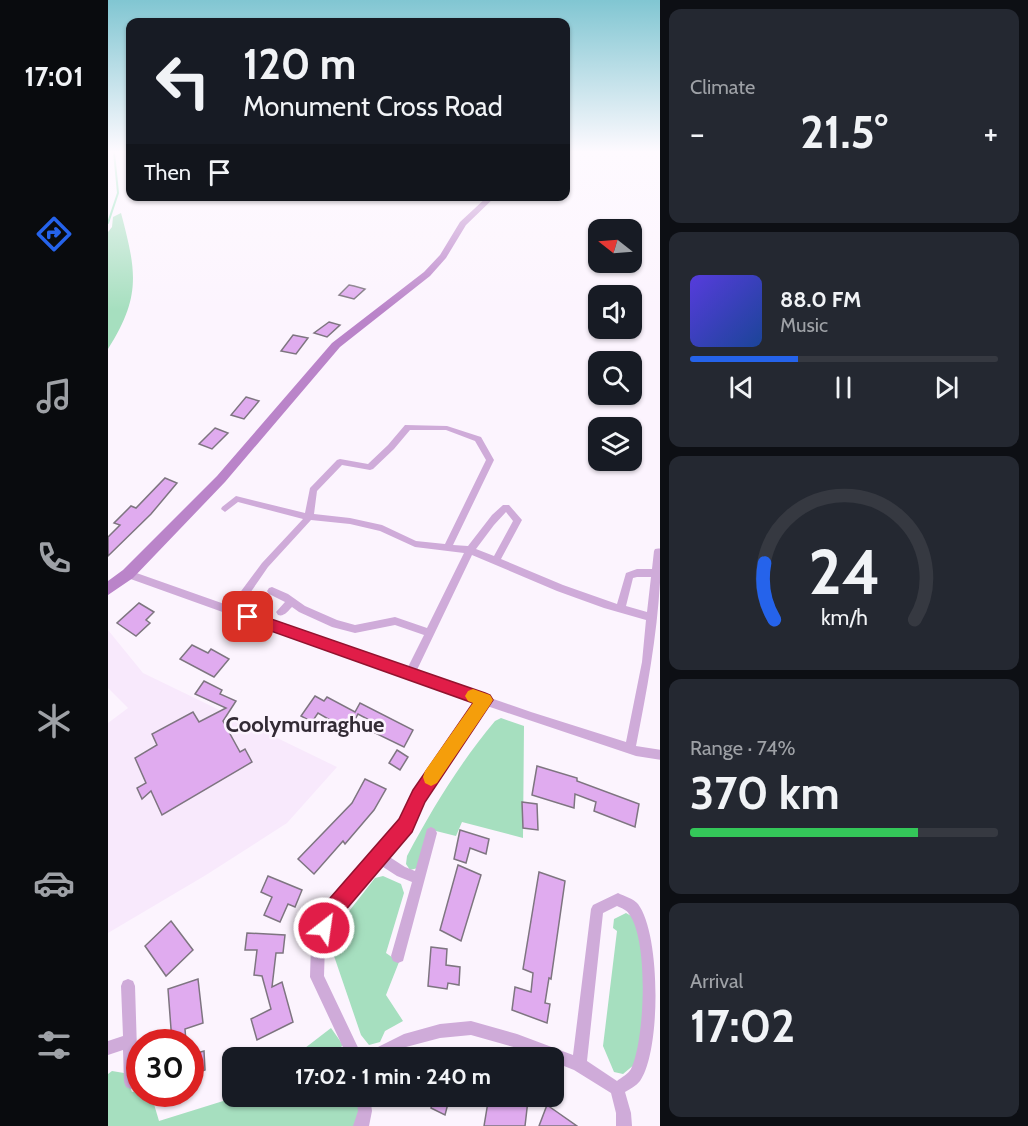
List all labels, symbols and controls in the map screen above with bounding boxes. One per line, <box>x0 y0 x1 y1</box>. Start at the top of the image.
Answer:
text: 120 m <box>243 38 356 90</box>
icon: left <box>144 42 222 120</box>
text: 17:01 <box>25 60 83 93</box>
text: Climate <box>690 75 755 99</box>
text: Monument Cross Road <box>243 90 503 123</box>
text: 21.5° <box>800 105 888 159</box>
text: − <box>690 113 705 153</box>
text: + <box>983 113 998 153</box>
icon: arrive <box>203 156 236 189</box>
text: Then <box>144 159 191 186</box>
icon: directions <box>33 213 75 255</box>
north arrow <box>588 219 642 273</box>
map controls <box>588 219 642 471</box>
button: sound <box>588 285 642 339</box>
text: 88.0 FM <box>780 286 861 313</box>
text: Music <box>780 313 828 337</box>
button: search <box>588 351 642 405</box>
icon: previous <box>725 371 758 404</box>
icon: pause <box>827 371 860 404</box>
icon: next <box>930 371 963 404</box>
icon: music <box>33 375 75 417</box>
button: layers <box>588 417 642 471</box>
text: 24 <box>808 534 880 610</box>
icon: phone <box>33 537 75 579</box>
pin <box>222 591 273 642</box>
icon: arrive <box>231 600 264 633</box>
text: km/h <box>821 604 867 630</box>
icon: climate <box>33 700 75 742</box>
district label: Coolymurraghue <box>226 711 384 738</box>
text: Range · 74% <box>690 736 796 760</box>
text: 370 km <box>690 766 840 820</box>
icon: car <box>33 862 75 904</box>
position arrow <box>292 896 356 960</box>
text: Arrival <box>690 969 743 993</box>
text: 17:02 <box>690 999 795 1053</box>
icon: filters <box>33 1024 75 1066</box>
speed limit sign: 30 <box>126 1029 204 1107</box>
text: 17:02 · 1 min · 240 m <box>295 1063 491 1090</box>

